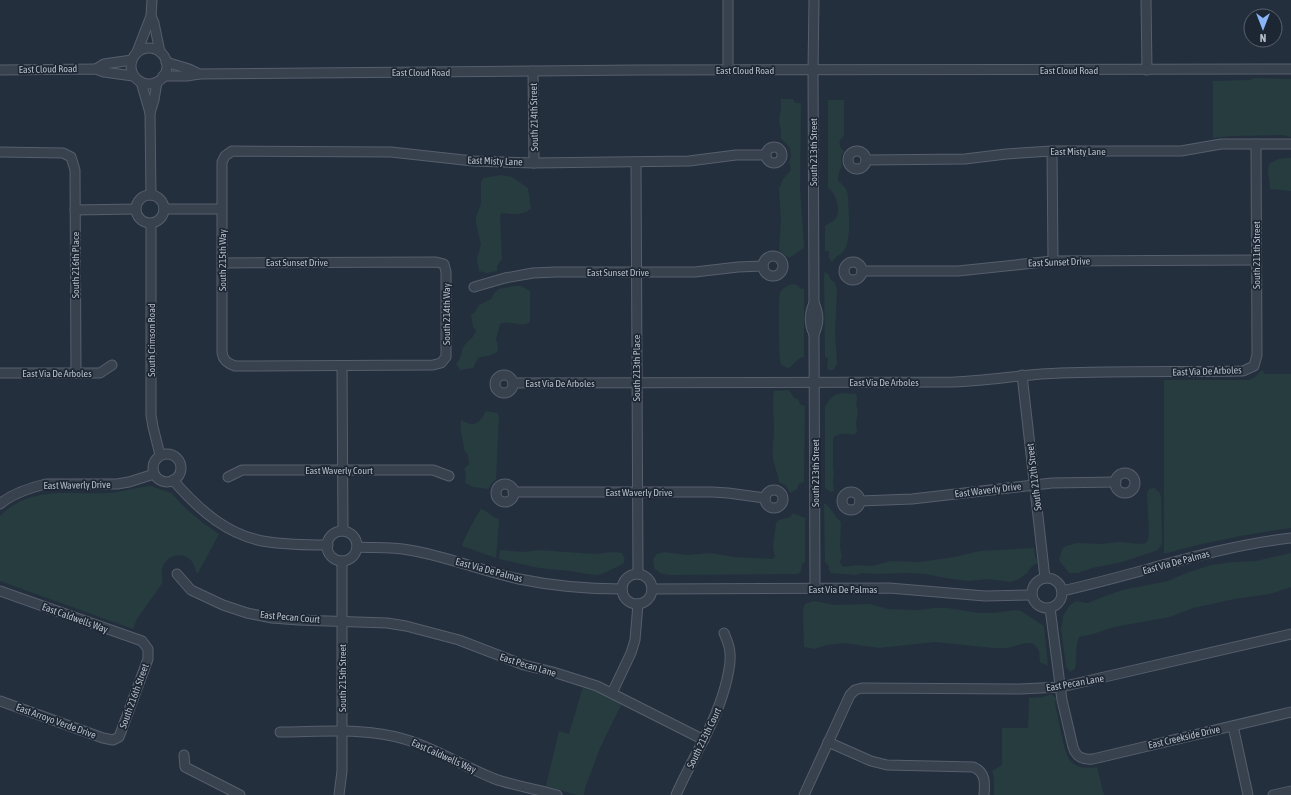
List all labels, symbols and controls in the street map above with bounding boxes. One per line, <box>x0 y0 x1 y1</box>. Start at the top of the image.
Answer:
north arrow <box>1243 8 1283 48</box>
text: N <box>1260 32 1266 44</box>
street label: East Cloud Road <box>19 63 78 75</box>
street label: East Cloud Road <box>716 65 774 76</box>
street label: East Cloud Road <box>1040 65 1098 76</box>
street label: East Cloud Road <box>392 67 450 78</box>
street label: South 214th Street <box>528 83 540 151</box>
street label: South 213th Street <box>808 118 819 186</box>
street label: East Misty Lane <box>1050 146 1106 157</box>
street label: East Misty Lane <box>467 155 523 167</box>
street label: South 211th Street <box>1251 221 1262 289</box>
street label: South 215th Way <box>217 229 228 291</box>
street label: South 216th Place <box>70 231 81 298</box>
street label: East Sunset Drive <box>1028 255 1091 269</box>
street label: East Sunset Drive <box>266 257 329 268</box>
street label: East Sunset Drive <box>587 267 650 278</box>
street label: South 214th Way <box>441 283 452 345</box>
street label: South Crimson Road <box>146 303 157 377</box>
street label: South 213th Place <box>631 334 642 401</box>
street label: East Via De Arboles <box>1172 364 1242 378</box>
street label: East Via De Arboles <box>22 368 92 379</box>
street label: East Via De Arboles <box>849 377 919 388</box>
street label: East Via De Arboles <box>525 378 595 389</box>
street label: South 213th Street <box>810 439 821 507</box>
street label: South 212th Street <box>1024 442 1044 511</box>
street label: East Waverly Court <box>305 465 373 476</box>
street label: East Waverly Drive <box>43 479 111 491</box>
street label: East Waverly Drive <box>954 480 1023 500</box>
street label: East Waverly Drive <box>605 487 673 498</box>
street label: East Via De Palmas <box>1141 548 1211 576</box>
street label: East Via De Palmas <box>454 556 524 584</box>
street label: East Via De Palmas <box>809 584 878 595</box>
street label: East Caldwells Way <box>40 601 110 635</box>
street label: East Pecan Court <box>259 609 321 625</box>
street label: South 215th Street <box>337 644 348 712</box>
street label: East Pecan Lane <box>498 651 558 679</box>
street label: South 216th Street <box>117 662 151 730</box>
street label: East Pecan Lane <box>1045 672 1105 693</box>
street label: East Arroyo Verde Drive <box>14 701 98 741</box>
street label: South 213th Court <box>685 706 723 770</box>
street label: East Creekside Drive <box>1147 723 1221 751</box>
street label: East Caldwells Way <box>410 737 478 775</box>

